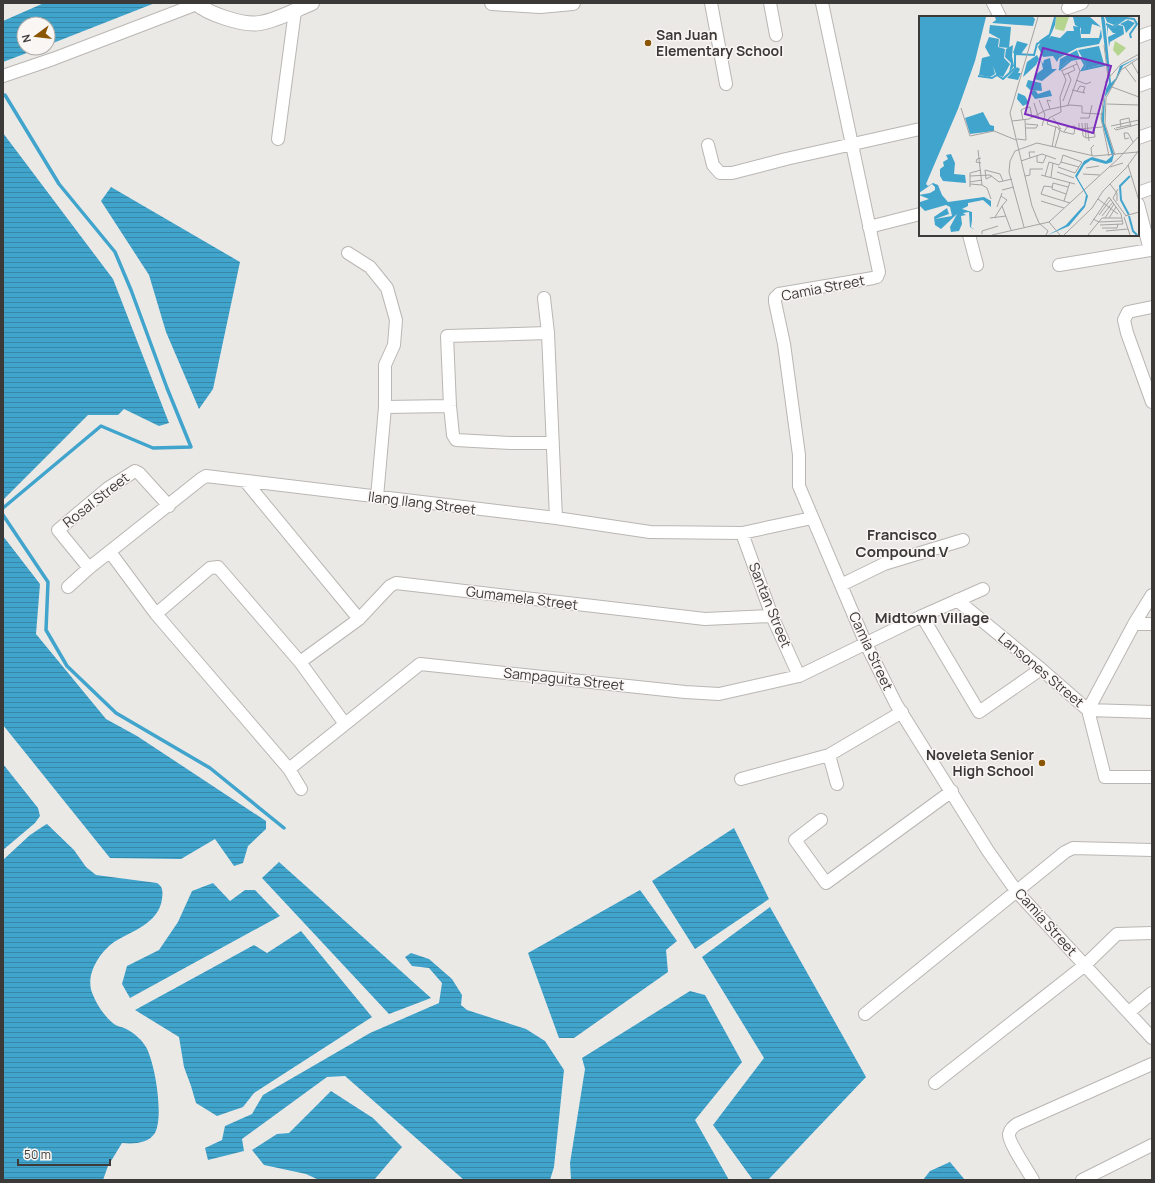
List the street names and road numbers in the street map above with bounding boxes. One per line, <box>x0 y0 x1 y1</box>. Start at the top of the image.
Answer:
street label: Camia Street <box>780 270 867 305</box>
street label: Rosal Street <box>59 467 133 532</box>
street label: Ilang Ilang Street <box>367 486 477 519</box>
street label: Santan Street <box>745 559 796 651</box>
street label: Gumamela Street <box>465 581 580 614</box>
street label: Camia Street <box>845 608 898 694</box>
street label: Lansones Street <box>994 628 1089 711</box>
street label: Sampaguita Street <box>503 663 626 694</box>
street label: Camia Street <box>1011 884 1082 960</box>

